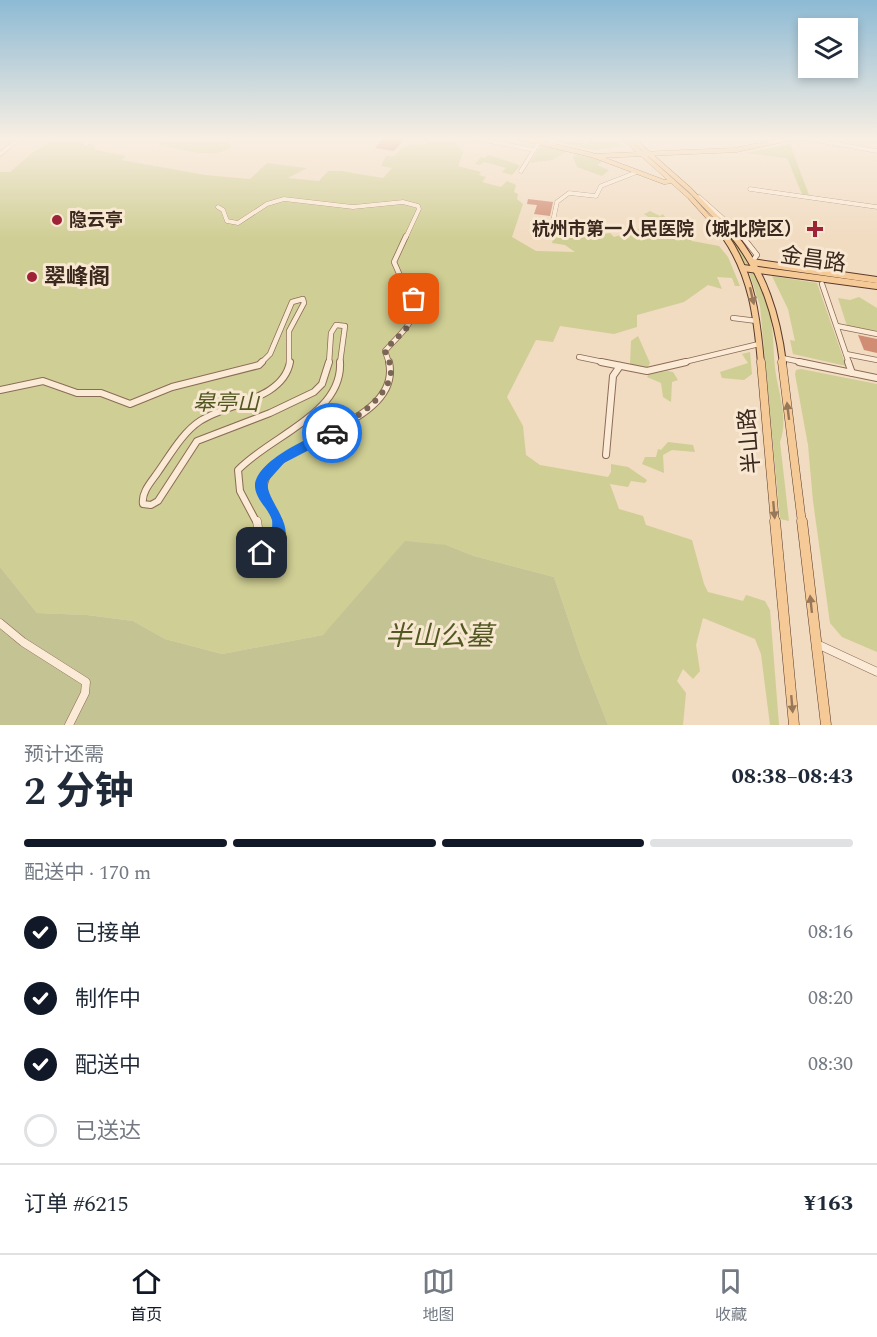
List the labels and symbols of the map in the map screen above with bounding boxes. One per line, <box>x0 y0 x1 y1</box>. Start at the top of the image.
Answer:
place label: 隐云亭 <box>69 207 123 234</box>
marker: 隐云亭 <box>50 213 64 227</box>
place label: 杭州市第一人民医院（城北院区） <box>532 216 802 243</box>
marker: 杭州市第一人民医院（城北院区） <box>806 220 824 238</box>
street label: 金昌路 <box>778 239 848 281</box>
place label: 翠峰阁 <box>44 261 110 294</box>
marker: 翠峰阁 <box>25 270 39 284</box>
pin <box>388 273 439 324</box>
one-way arrow <box>748 286 757 305</box>
park label: 皋亭山 <box>193 387 261 420</box>
one-way arrow <box>783 401 793 420</box>
courier <box>302 403 362 463</box>
street label: 半山路 <box>731 407 769 475</box>
one-way arrow <box>769 501 779 520</box>
pin <box>236 527 287 578</box>
one-way arrow <box>806 595 816 614</box>
park label: 半山公墓 <box>385 616 497 658</box>
one-way arrow <box>787 695 797 714</box>

